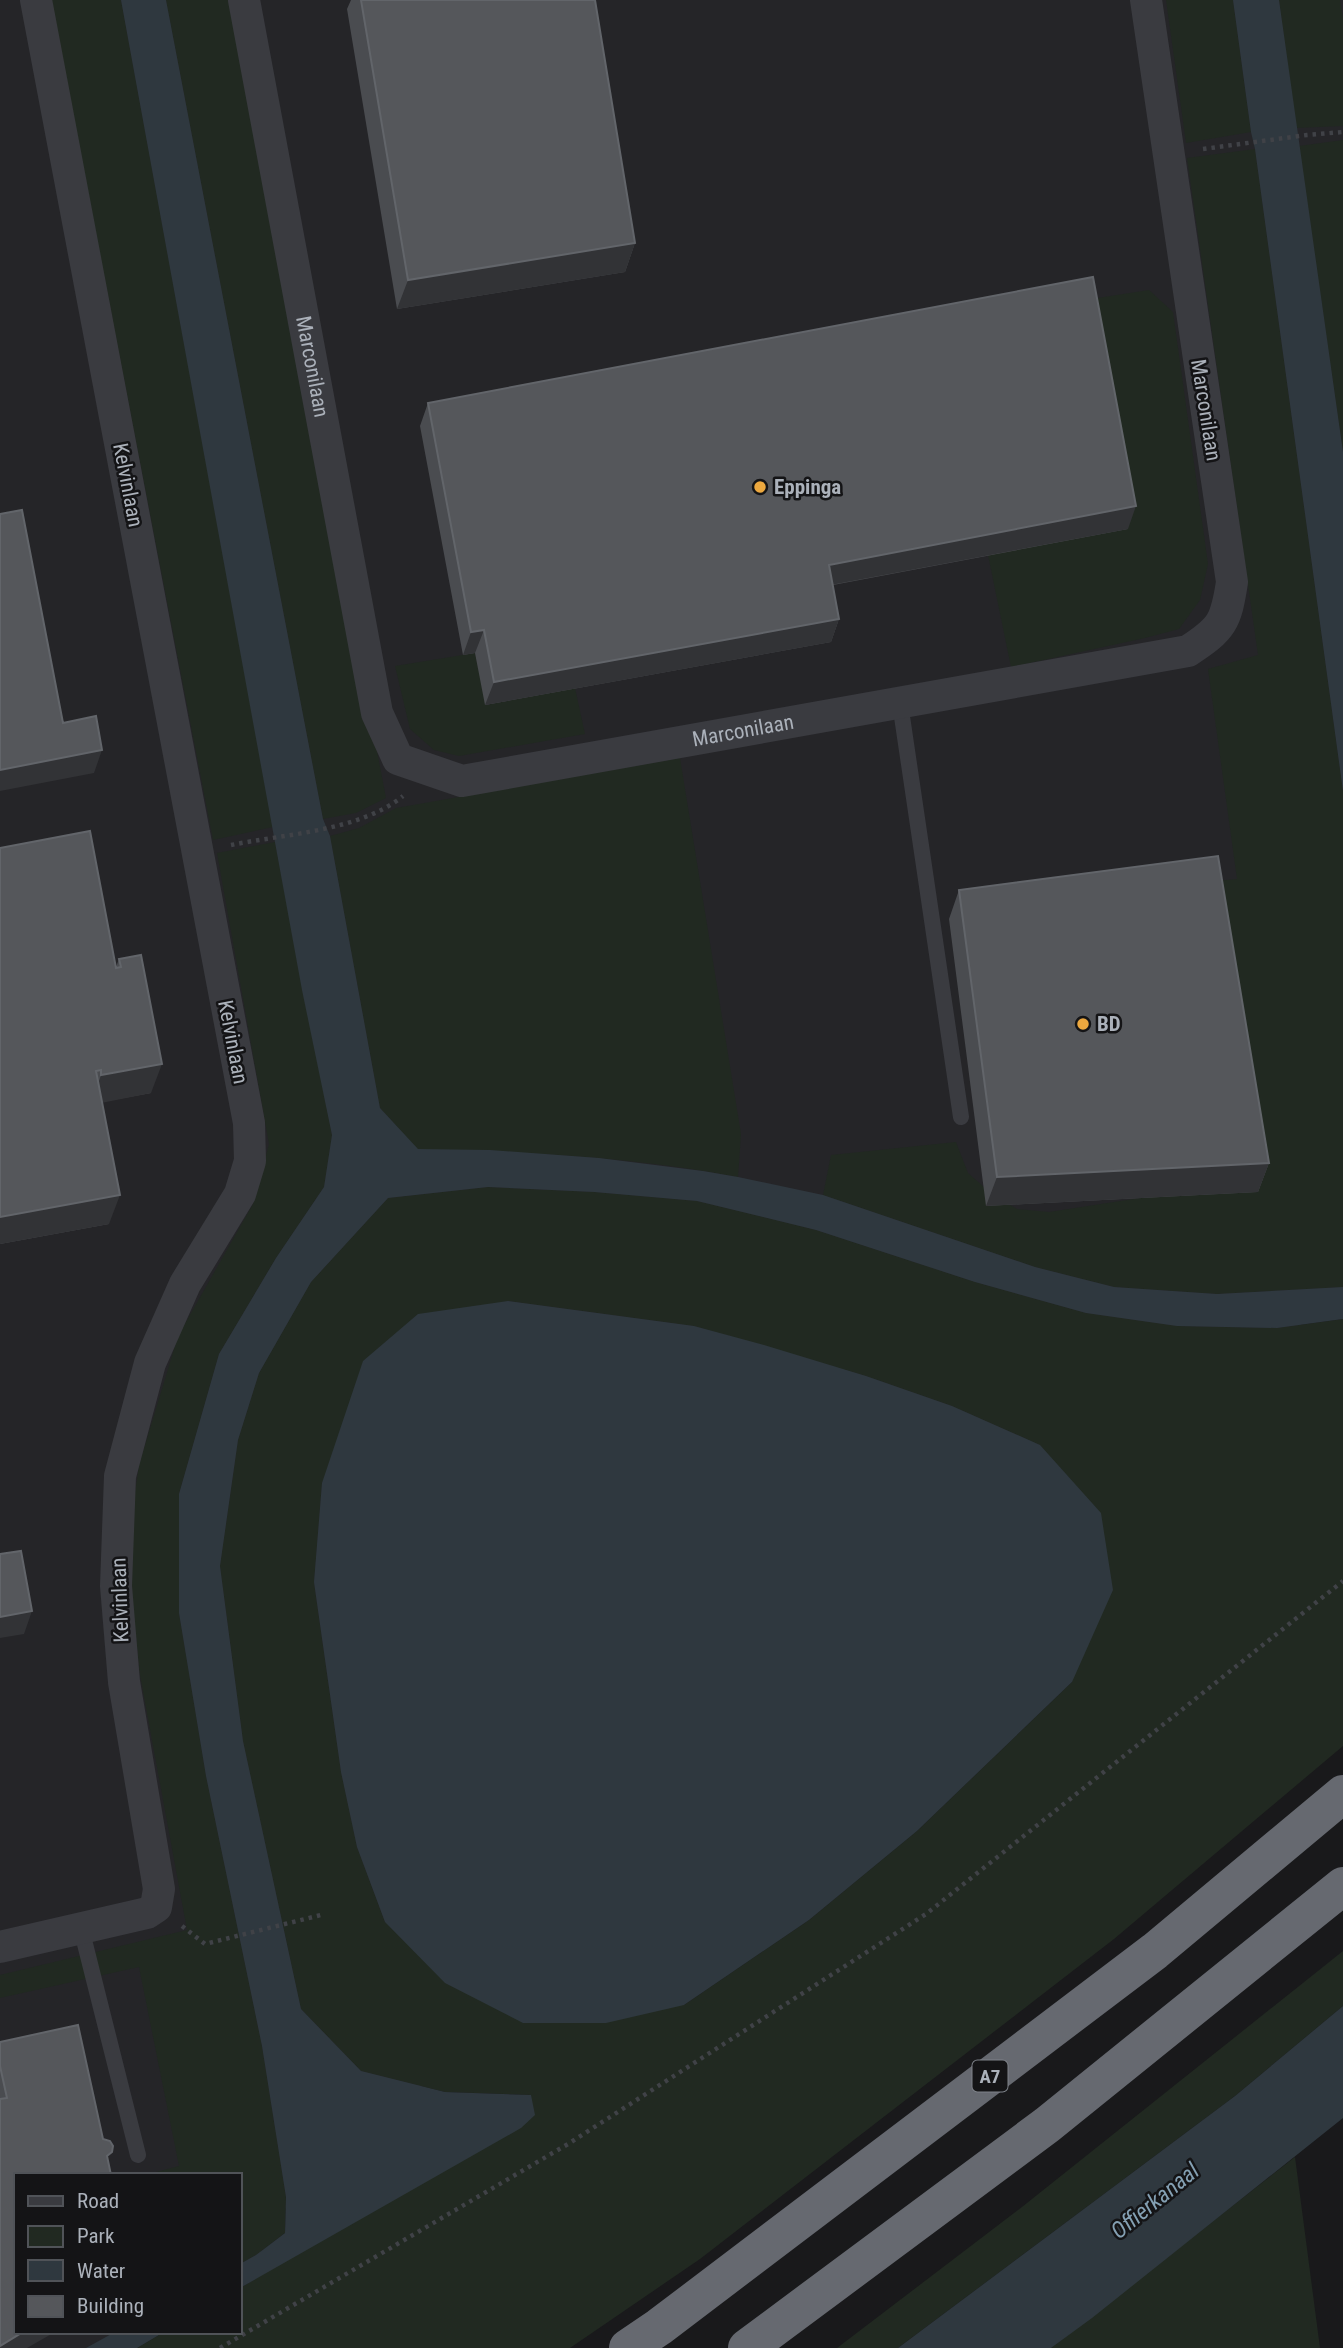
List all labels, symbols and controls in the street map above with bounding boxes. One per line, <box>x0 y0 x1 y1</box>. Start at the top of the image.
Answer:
street label: Marconilaan <box>291 314 334 419</box>
street label: Marconilaan <box>1186 358 1226 462</box>
street label: Kelvinlaan <box>108 441 148 529</box>
place label: Eppinga <box>774 475 841 499</box>
marker: Eppinga <box>752 479 768 495</box>
street label: Marconilaan <box>690 710 796 752</box>
street label: Kelvinlaan <box>213 998 253 1086</box>
place label: BD <box>1097 1012 1121 1036</box>
marker: BD <box>1075 1016 1091 1032</box>
street label: Kelvinlaan <box>107 1557 133 1643</box>
road number: A7 <box>972 2060 1007 2092</box>
water label: Offierkanaal <box>1106 2157 1205 2245</box>
legend <box>14 2173 242 2334</box>
text: Road <box>77 2189 119 2213</box>
text: Park <box>77 2224 115 2248</box>
text: Water <box>77 2259 125 2283</box>
text: Building <box>77 2294 144 2318</box>

